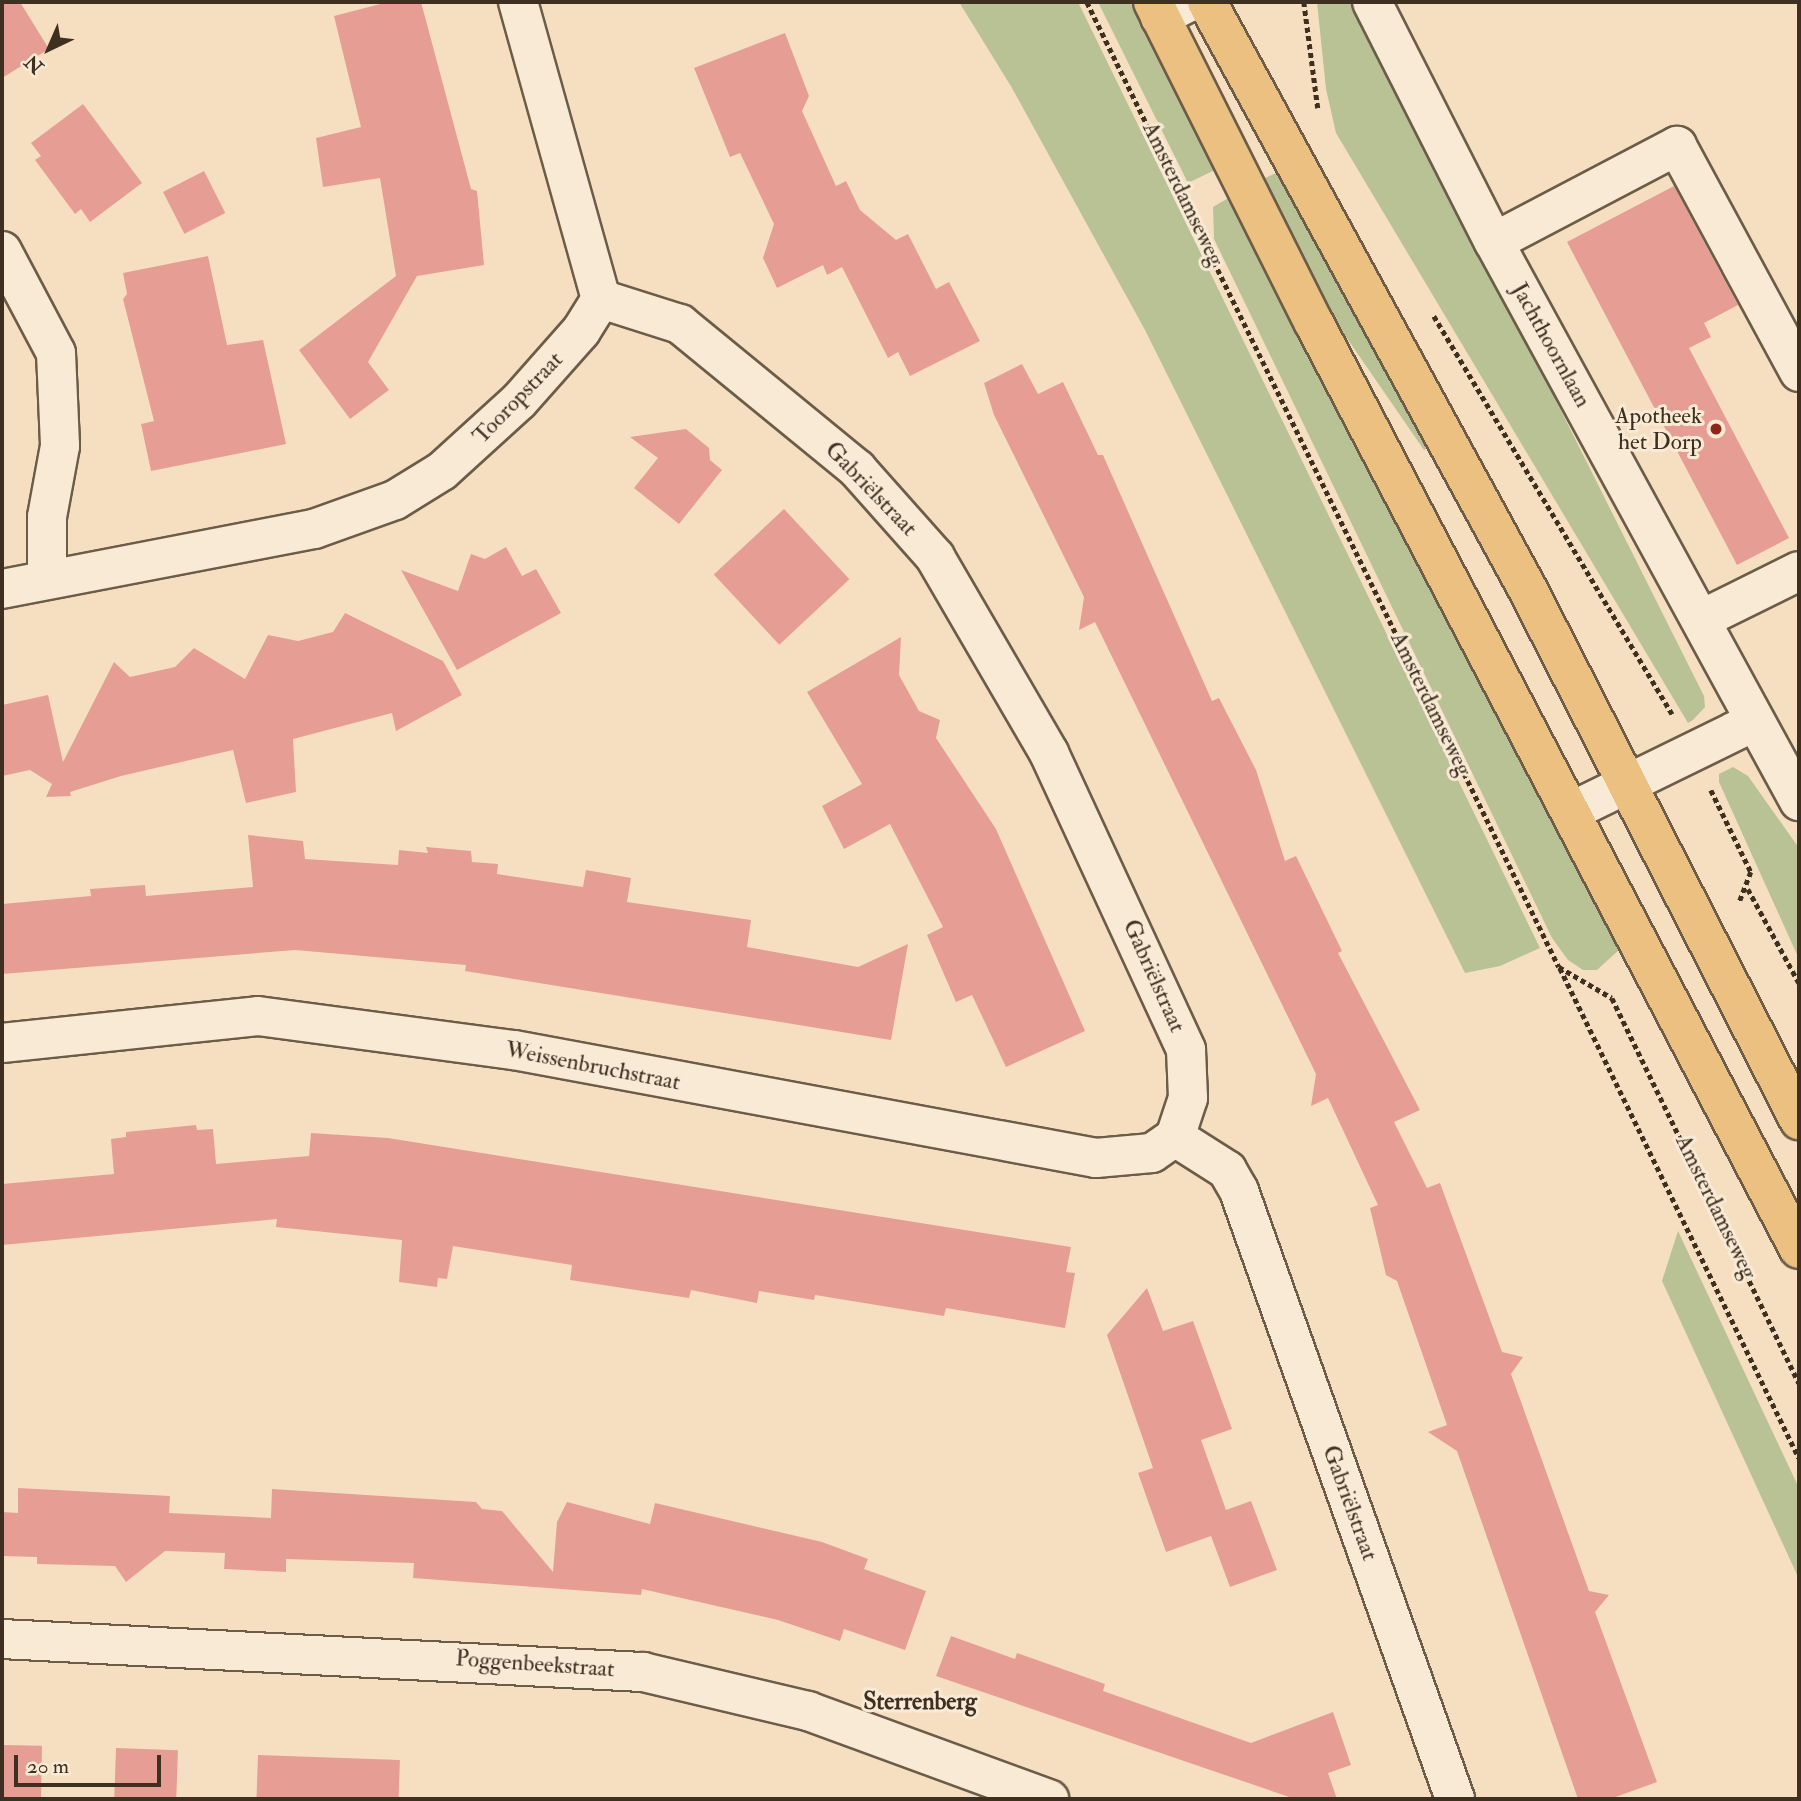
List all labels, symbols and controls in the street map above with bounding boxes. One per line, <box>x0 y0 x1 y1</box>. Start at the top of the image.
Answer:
north arrow <box>14 14 84 84</box>
text: N <box>20 50 49 79</box>
street label: Amsterdamseweg <box>1136 117 1230 271</box>
street label: Jachthoornlaan <box>1505 278 1597 412</box>
street label: Tooropstraat <box>467 346 569 450</box>
place label: Apotheek het Dorp <box>1615 402 1702 456</box>
marker: Apotheek het Dorp <box>1708 421 1724 437</box>
street label: Gabriëlstraat <box>819 436 923 542</box>
street label: Amsterdamseweg <box>1384 627 1478 781</box>
street label: Gabriëlstraat <box>1117 915 1191 1037</box>
street label: Weissenbruchstraat <box>503 1036 683 1096</box>
street label: Amsterdamseweg <box>1669 1130 1763 1284</box>
street label: Gabriëlstraat <box>1316 1442 1384 1564</box>
street label: Poggenbeekstraat <box>454 1645 616 1683</box>
district label: Sterrenberg <box>863 1688 977 1716</box>
scale bar <box>18 1742 164 1786</box>
text: 20 m <box>27 1753 69 1780</box>

